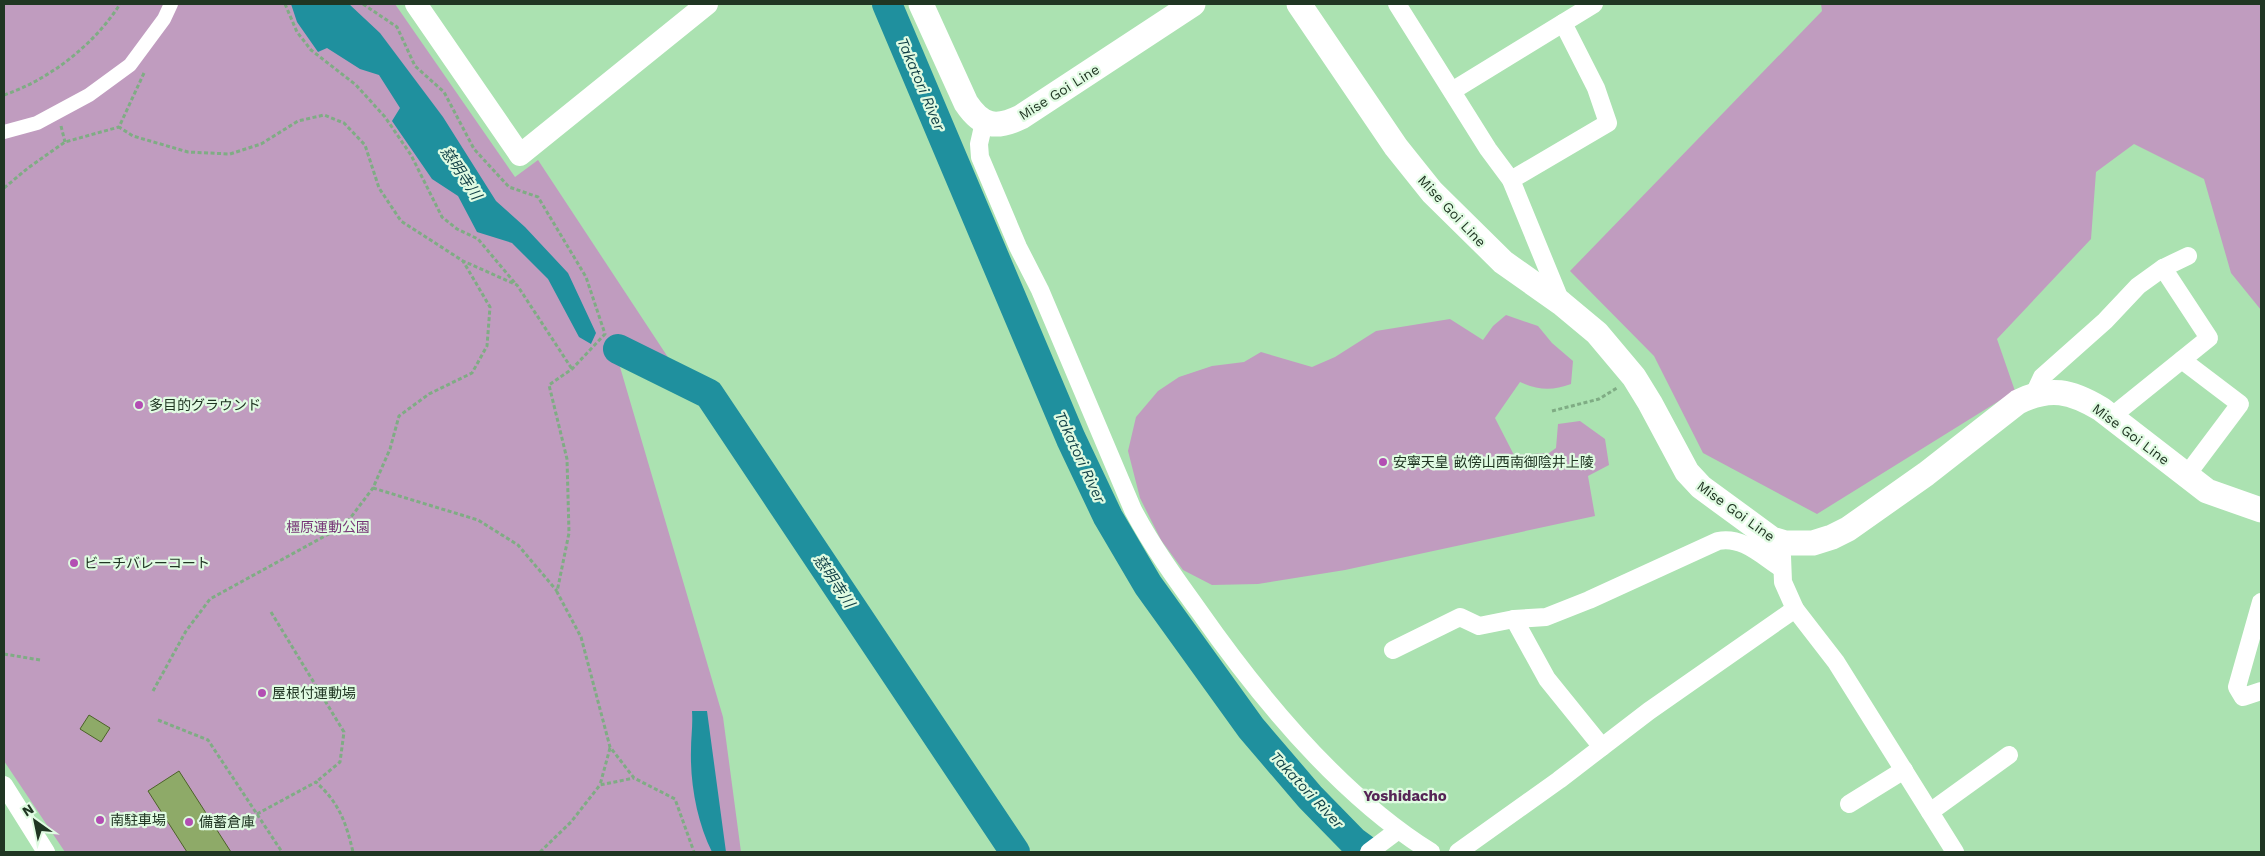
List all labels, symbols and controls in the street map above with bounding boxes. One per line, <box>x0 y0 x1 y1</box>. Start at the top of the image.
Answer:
water label: Takatori River <box>893 35 949 134</box>
street label: Mise Goi Line <box>1016 61 1102 123</box>
water label: 慈明寺川 <box>437 143 486 205</box>
street label: Mise Goi Line <box>1415 172 1489 250</box>
place label: 多目的グラウンド <box>149 397 261 413</box>
marker: 多目的グラウンド <box>133 399 145 411</box>
street label: Mise Goi Line <box>2090 400 2172 468</box>
water label: Takatori River <box>1051 408 1110 507</box>
place label: 安寧天皇 畝傍山西南御陰井上陵 <box>1393 454 1594 470</box>
marker: 安寧天皇 畝傍山西南御陰井上陵 <box>1377 456 1389 468</box>
street label: Mise Goi Line <box>1694 478 1778 544</box>
park label: 橿原運動公園 <box>286 519 370 535</box>
water label: 慈明寺川 <box>810 551 859 613</box>
place label: ビーチバレーコート <box>84 555 210 571</box>
marker: ビーチバレーコート <box>68 557 80 569</box>
place label: 屋根付運動場 <box>272 685 356 701</box>
marker: 屋根付運動場 <box>256 687 268 699</box>
water label: Takatori River <box>1267 748 1348 833</box>
district label: Yoshidacho <box>1363 787 1447 805</box>
north arrow <box>10 796 60 846</box>
text: N <box>19 801 37 820</box>
place label: 南駐車場 <box>110 812 166 828</box>
marker: 南駐車場 <box>94 814 106 826</box>
place label: 備蓄倉庫 <box>199 814 255 830</box>
marker: 備蓄倉庫 <box>183 816 195 828</box>

